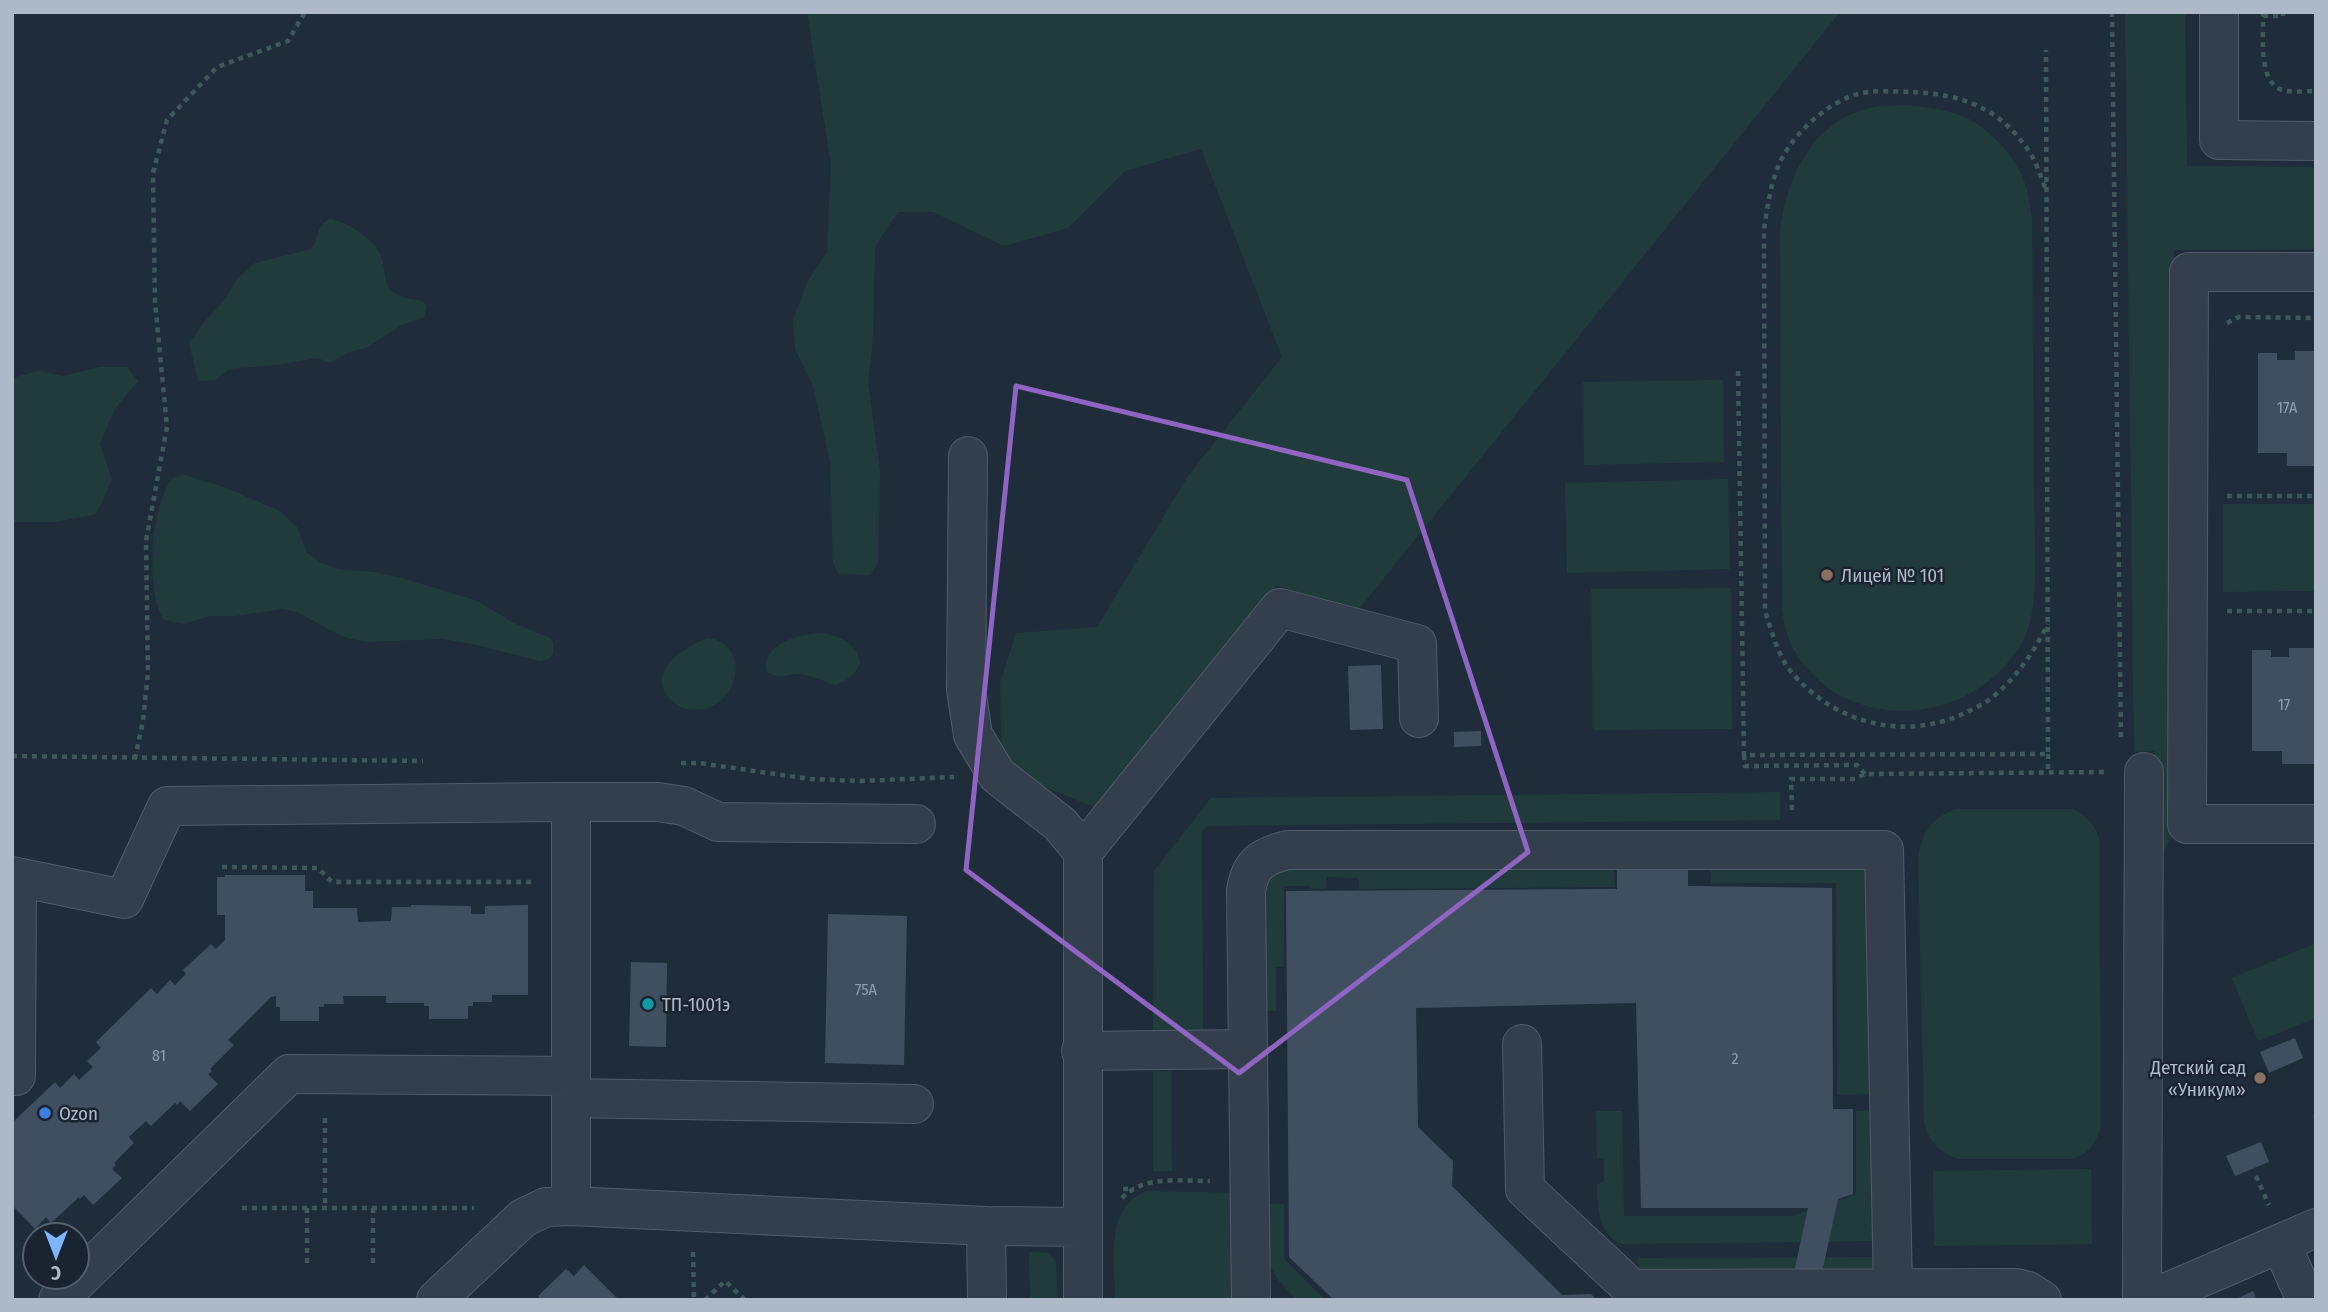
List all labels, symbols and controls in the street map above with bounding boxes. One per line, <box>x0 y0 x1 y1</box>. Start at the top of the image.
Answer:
house number: 17А <box>2277 398 2298 417</box>
place label: Лицей № 101 <box>1841 564 1944 587</box>
marker: Лицей № 101 <box>1819 567 1835 583</box>
house number: 17 <box>2278 695 2291 714</box>
house number: 75А <box>855 980 878 999</box>
place label: ТП-1001э <box>662 993 730 1016</box>
marker: ТП-1001э <box>640 996 656 1012</box>
house number: 81 <box>152 1046 166 1065</box>
house number: 2 <box>1731 1049 1739 1068</box>
place label: Детский сад «Уникум» <box>2150 1056 2246 1101</box>
marker: Детский сад «Уникум» <box>2252 1070 2268 1086</box>
place label: Ozon <box>59 1102 98 1125</box>
marker: Ozon <box>37 1105 53 1121</box>
north arrow <box>21 1221 91 1291</box>
text: С <box>51 1261 61 1284</box>

